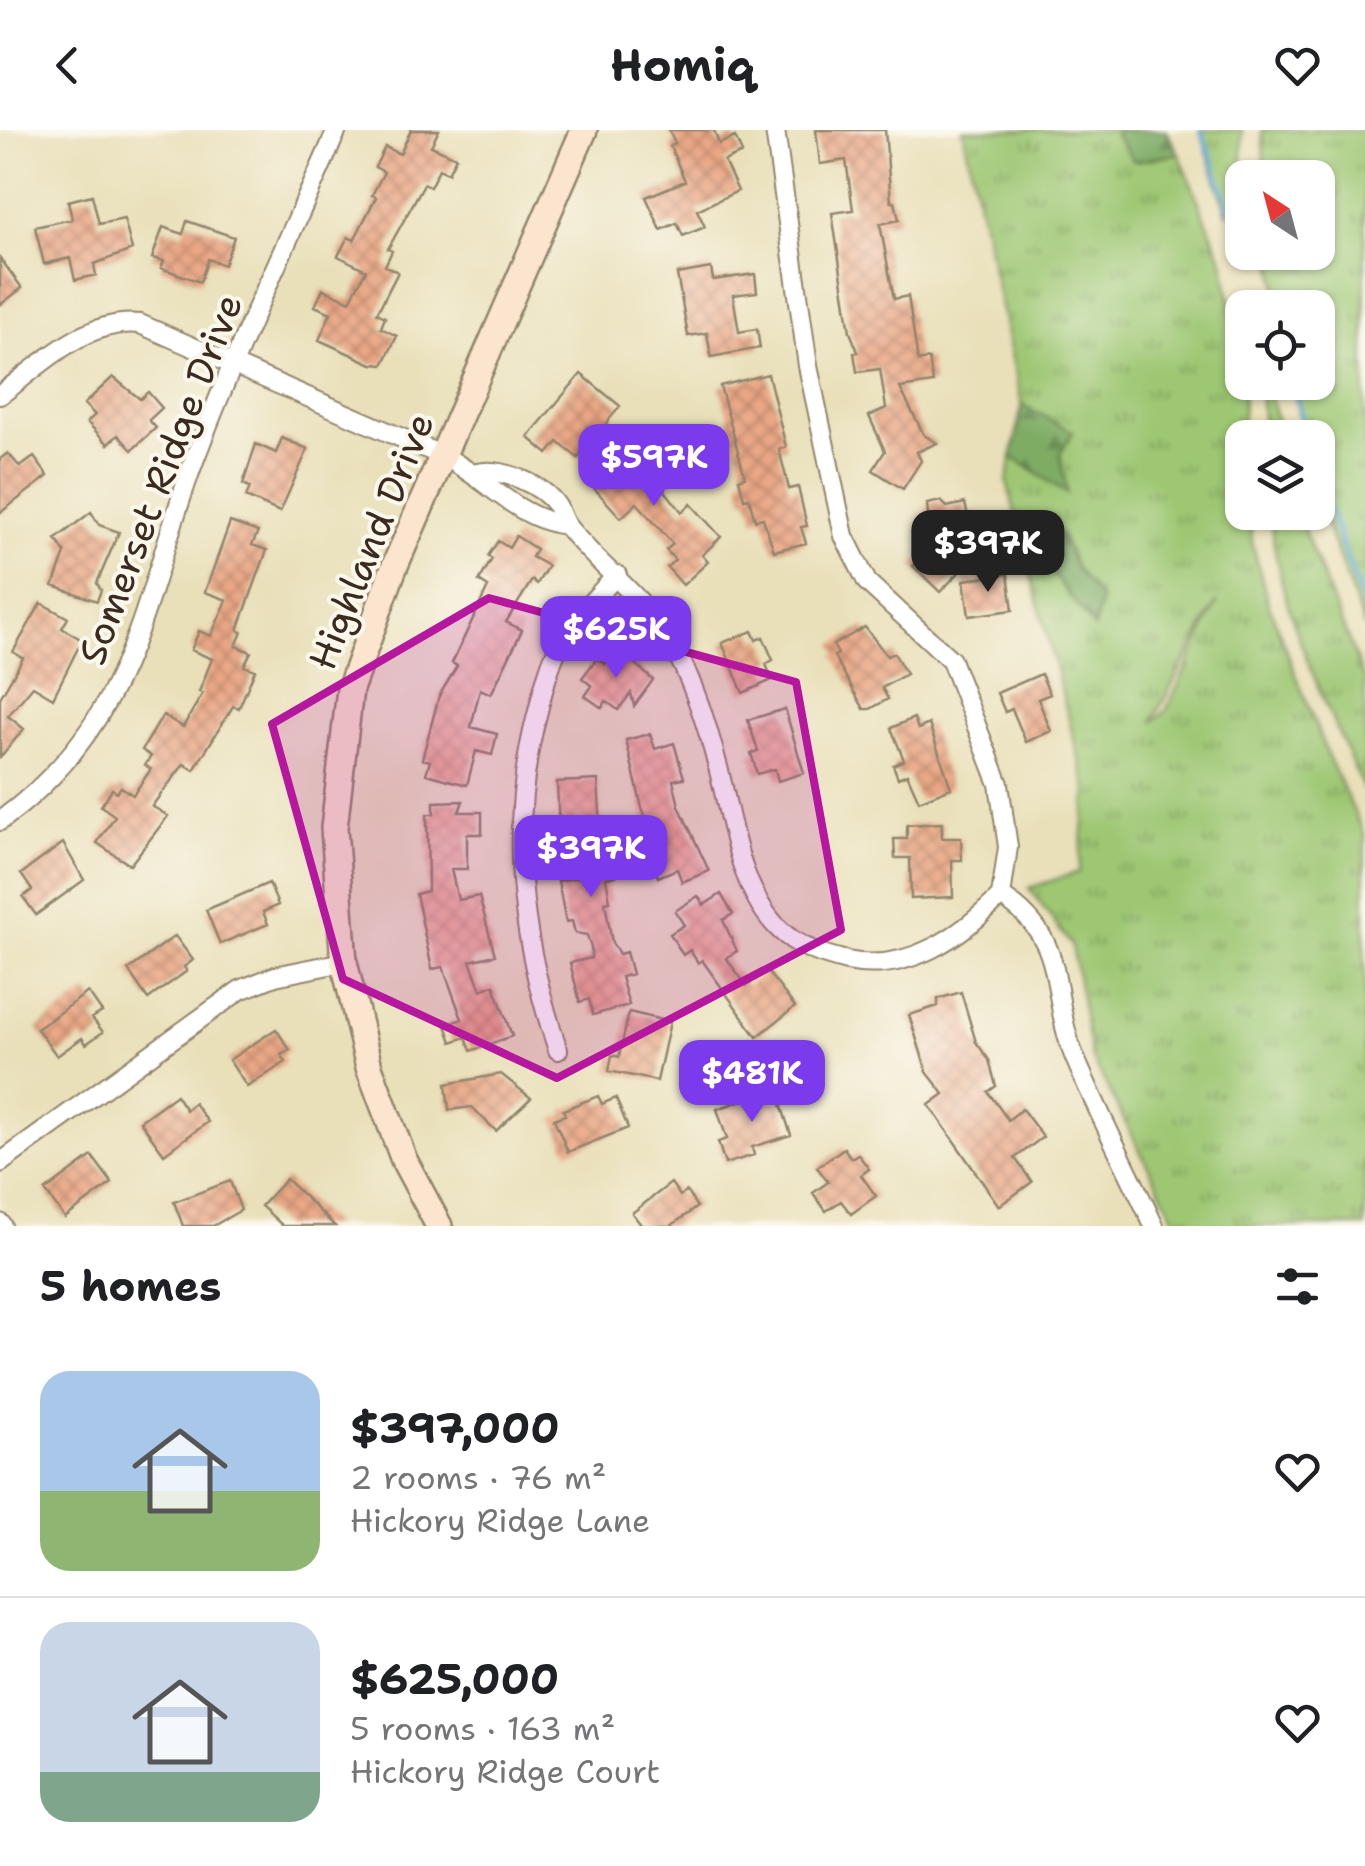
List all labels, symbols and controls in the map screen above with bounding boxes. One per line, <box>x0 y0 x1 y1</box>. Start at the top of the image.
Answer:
text: Homiq <box>610 35 755 95</box>
icon: back <box>40 38 95 93</box>
icon: heart <box>1270 38 1325 93</box>
north arrow <box>1225 160 1335 270</box>
map controls <box>1225 160 1335 530</box>
street label: Somerset Ridge Drive <box>66 286 254 672</box>
button: locate <box>1225 290 1335 400</box>
street label: Highland Drive <box>296 405 446 677</box>
button: layers <box>1225 420 1335 530</box>
pin: $597K <box>584 424 724 509</box>
text: $597K <box>600 435 708 478</box>
pin: $397K <box>918 510 1058 595</box>
text: $397K <box>933 521 1043 564</box>
pin: $625K <box>546 596 686 681</box>
text: $625K <box>562 607 670 650</box>
pin: $397K <box>521 815 661 900</box>
text: $397K <box>536 826 646 869</box>
pin: $481K <box>682 1040 822 1125</box>
text: $481K <box>701 1051 803 1094</box>
text: 5 homes <box>40 1258 221 1314</box>
icon: filters <box>1270 1259 1325 1314</box>
text: $397,000 <box>350 1400 560 1456</box>
icon: home <box>120 1411 240 1531</box>
icon: heart <box>1270 1444 1325 1499</box>
text: 2 rooms · 76 m² <box>350 1456 606 1499</box>
text: Hickory Ridge Lane <box>350 1499 650 1542</box>
text: $625,000 <box>350 1651 559 1707</box>
icon: home <box>120 1662 240 1782</box>
icon: heart <box>1270 1695 1325 1750</box>
text: 5 rooms · 163 m² <box>350 1707 615 1750</box>
text: Hickory Ridge Court <box>350 1750 660 1793</box>

